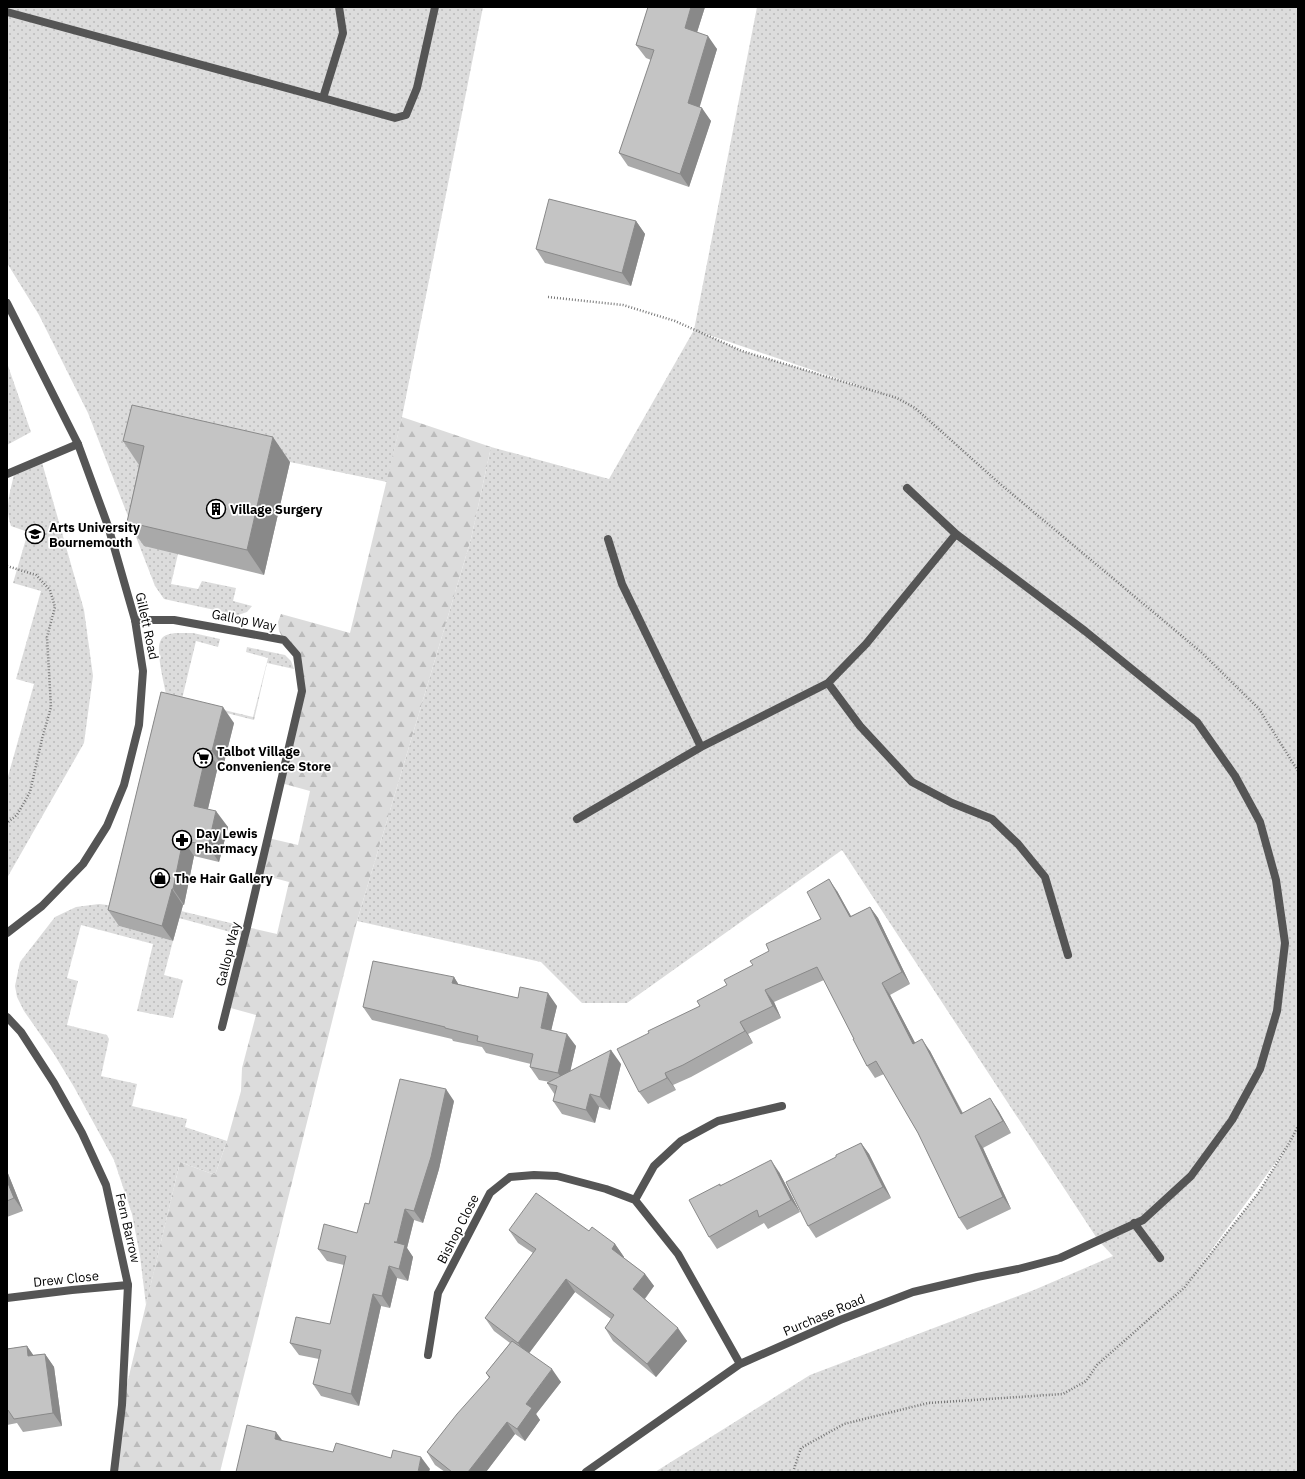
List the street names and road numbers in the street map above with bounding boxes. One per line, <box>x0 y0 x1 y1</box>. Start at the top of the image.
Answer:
street label: Gillett Road <box>132 591 162 661</box>
street label: Gallop Way <box>210 605 278 635</box>
street label: Gallop Way <box>212 920 244 988</box>
street label: Fern Barrow <box>112 1191 144 1265</box>
street label: Bishop Close <box>433 1191 483 1267</box>
street label: Drew Close <box>32 1267 100 1291</box>
street label: Purchase Road <box>781 1290 867 1340</box>

